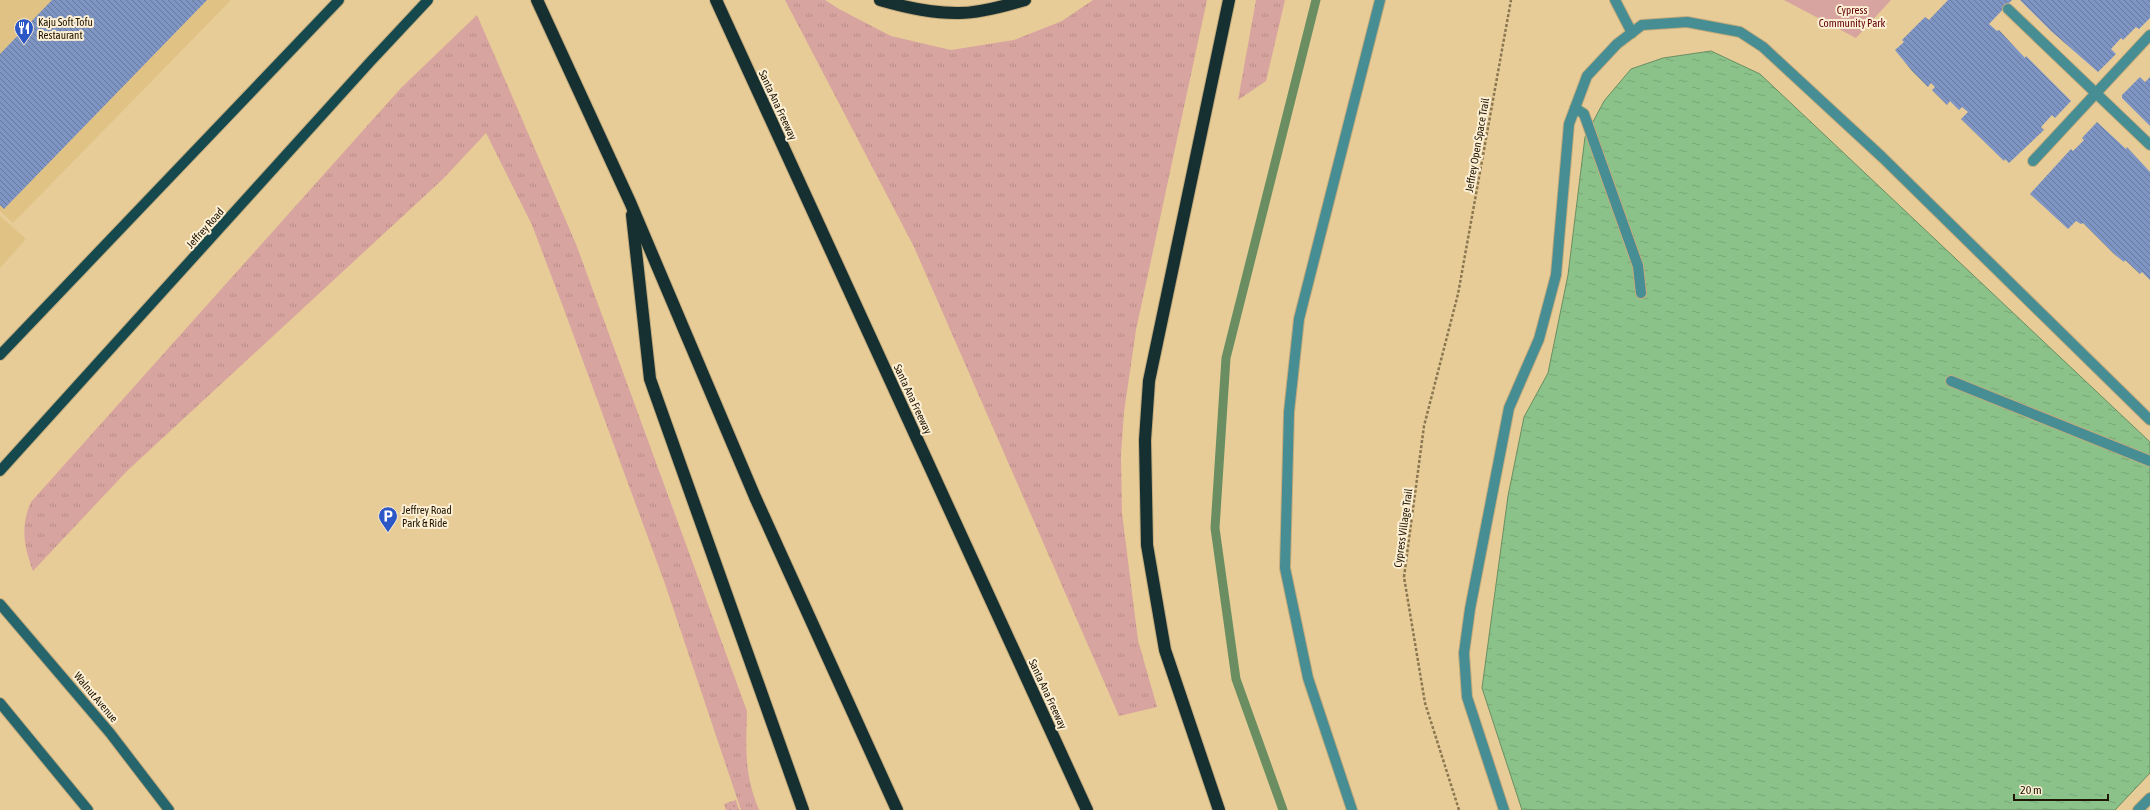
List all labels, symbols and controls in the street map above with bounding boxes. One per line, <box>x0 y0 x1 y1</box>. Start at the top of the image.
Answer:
park label: Cypress Community Park <box>1819 4 1886 29</box>
place label: Kaju Soft Tofu Restaurant <box>38 16 93 41</box>
restaurant icon: Kaju Soft Tofu Restaurant <box>13 17 35 45</box>
street label: Santa Ana Freeway <box>757 68 800 142</box>
street label: Jeffrey Open Space Trail <box>1463 97 1491 193</box>
street label: Jeffrey Road <box>184 206 226 250</box>
street label: Santa Ana Freeway <box>892 362 935 436</box>
street label: Cypress Village Trail <box>1392 488 1415 568</box>
place label: Jeffrey Road Park & Ride <box>402 504 452 529</box>
parking icon: Jeffrey Road Park & Ride <box>377 505 399 533</box>
street label: Santa Ana Freeway <box>1027 657 1070 731</box>
street label: Walnut Avenue <box>72 670 120 724</box>
scale bar <box>2014 776 2108 802</box>
text: 20 m <box>2020 783 2042 797</box>

